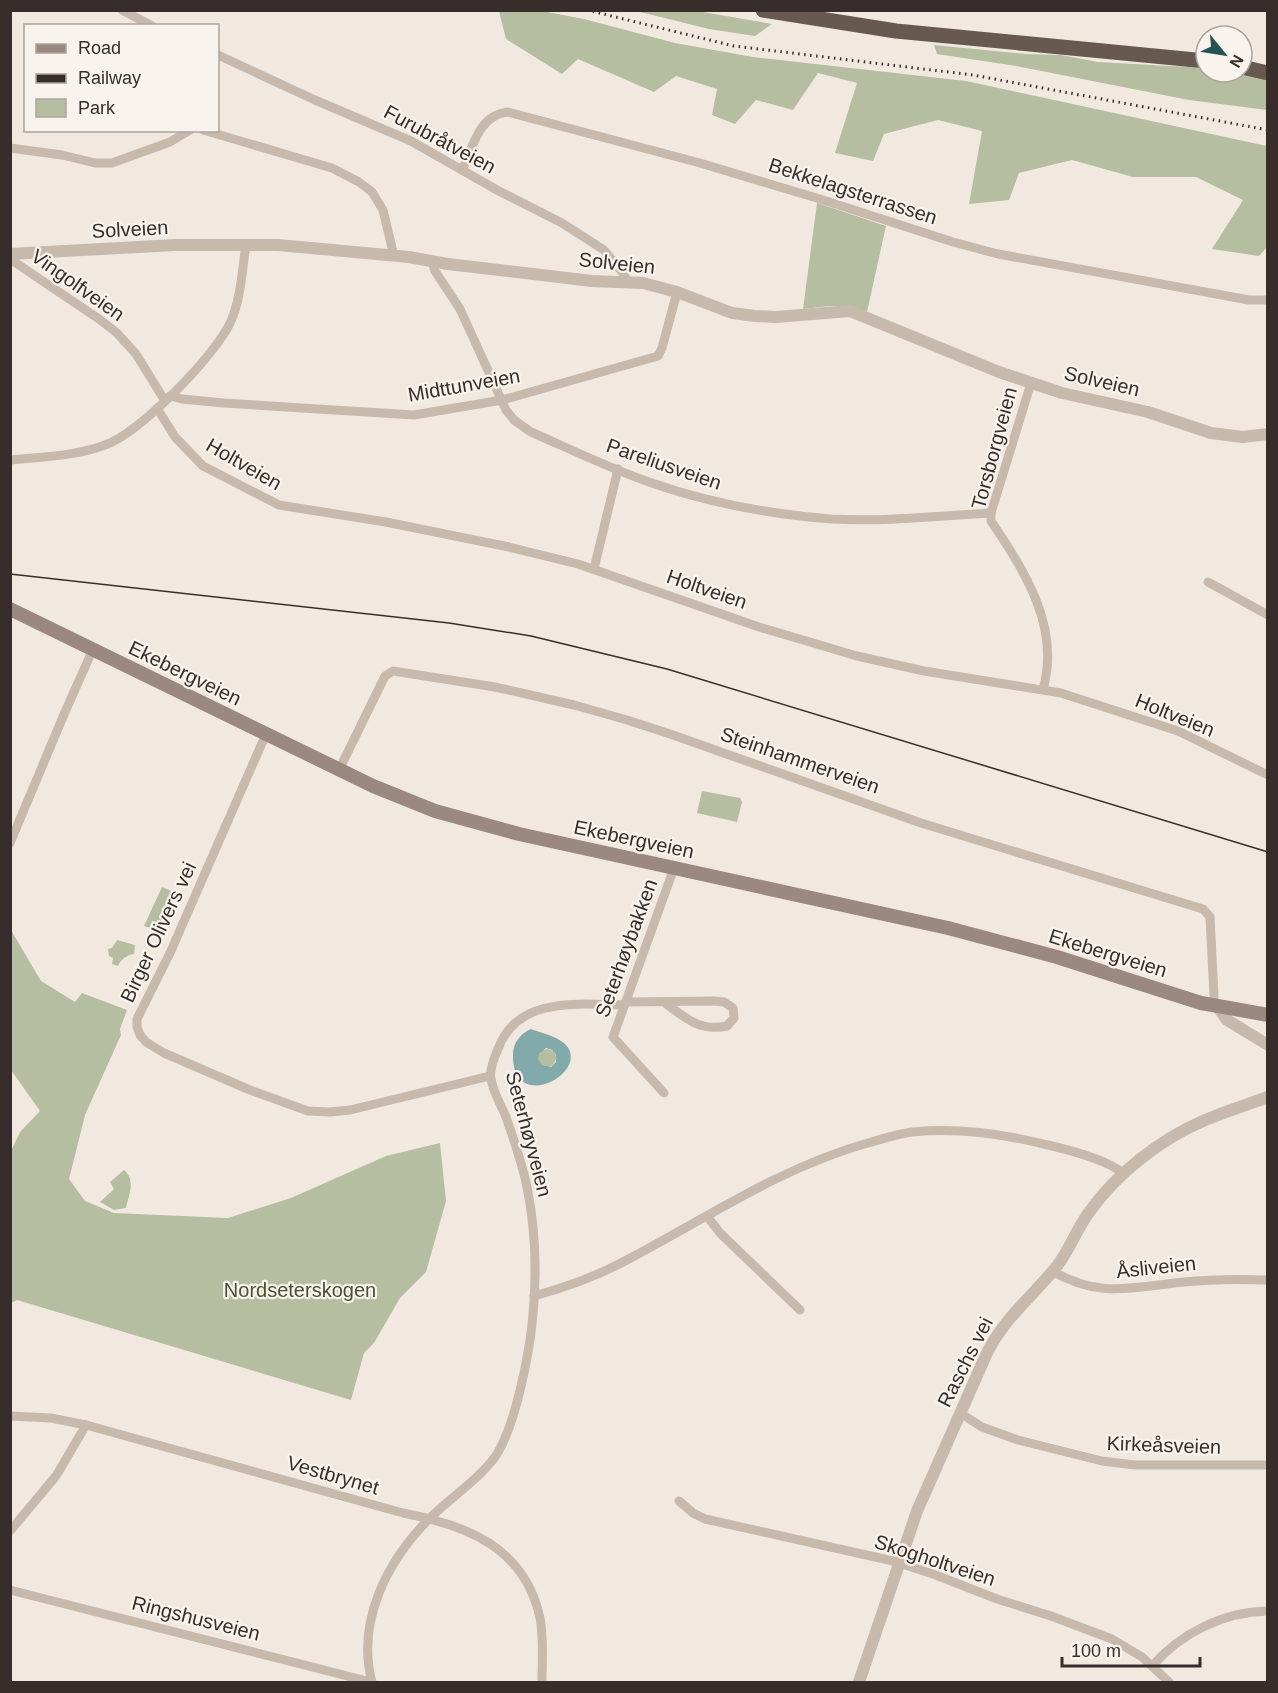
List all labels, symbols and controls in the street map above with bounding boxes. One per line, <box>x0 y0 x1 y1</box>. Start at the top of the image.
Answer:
legend <box>24 24 219 132</box>
north arrow <box>1194 24 1254 84</box>
text: Road <box>78 38 121 58</box>
text: N <box>1226 52 1247 71</box>
text: Railway <box>78 68 141 88</box>
text: Park <box>78 98 116 118</box>
street label: Furubråtveien <box>380 100 500 178</box>
street label: Bekkelagsterrassen <box>766 153 940 229</box>
street label: Solveien <box>91 216 169 242</box>
street label: Vingolfveien <box>27 245 129 325</box>
street label: Solveien <box>578 248 656 278</box>
street label: Solveien <box>1062 362 1142 400</box>
street label: Midttunveien <box>406 364 522 406</box>
street label: Torsborgveien <box>967 384 1021 512</box>
street label: Holtveien <box>202 434 286 494</box>
street label: Pareliusveien <box>604 434 724 494</box>
street label: Holtveien <box>664 565 750 613</box>
street label: Ekebergveien <box>125 636 245 710</box>
street label: Holtveien <box>1132 689 1218 741</box>
street label: Steinhammerveien <box>718 722 882 798</box>
street label: Ekebergveien <box>572 816 696 862</box>
street label: Birger Olivers vei <box>116 858 200 1006</box>
street label: Seterhøybakken <box>591 876 661 1020</box>
street label: Ekebergveien <box>1046 925 1170 981</box>
street label: Seterhøyveien <box>502 1069 556 1199</box>
street label: Åsliveien <box>1115 1252 1197 1282</box>
park label: Nordseterskogen <box>224 1279 376 1301</box>
street label: Raschs vei <box>933 1313 997 1411</box>
street label: Kirkeåsveien <box>1106 1432 1222 1458</box>
street label: Vestbrynet <box>285 1451 382 1499</box>
street label: Skogholtveien <box>872 1530 998 1590</box>
street label: Ringshusveien <box>130 1591 262 1645</box>
scale bar <box>1062 1630 1200 1668</box>
text: 100 m <box>1071 1641 1121 1661</box>

